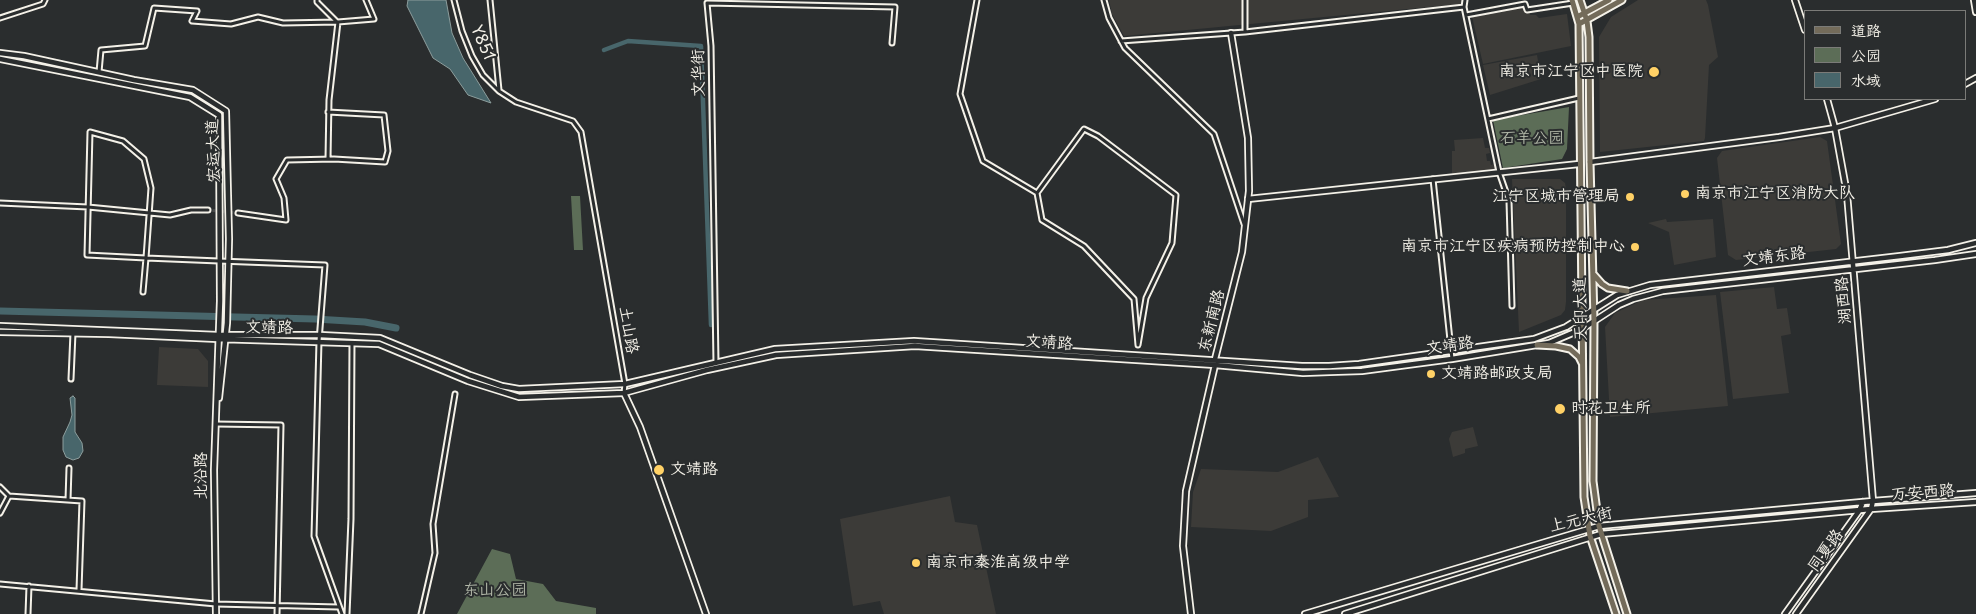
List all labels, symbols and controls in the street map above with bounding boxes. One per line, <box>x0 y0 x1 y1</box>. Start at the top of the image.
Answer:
legend <box>1804 10 1966 100</box>
text: 道路 <box>1851 18 1881 41</box>
street label: Y851 <box>466 23 498 63</box>
text: 公园 <box>1851 43 1881 66</box>
street label: 文华街 <box>689 49 709 97</box>
place label: 南京市江宁区中医院 <box>1499 62 1643 82</box>
marker: 南京市江宁区中医院 <box>1647 65 1661 79</box>
text: 水域 <box>1851 68 1881 91</box>
street label: 宏运大道 <box>203 119 225 183</box>
park label: 石羊公园 <box>1500 129 1564 149</box>
place label: 南京市江宁区消防大队 <box>1695 184 1855 204</box>
place label: 江宁区城市管理局 <box>1492 187 1620 207</box>
marker: 南京市江宁区消防大队 <box>1679 188 1691 200</box>
marker: 江宁区城市管理局 <box>1624 191 1636 203</box>
place label: 南京市江宁区疾病预防控制中心 <box>1401 237 1625 257</box>
marker: 南京市江宁区疾病预防控制中心 <box>1629 241 1641 253</box>
street label: 文靖东路 <box>1741 244 1807 270</box>
street label: 湖西路 <box>1832 275 1856 325</box>
street label: 天印大道 <box>1571 277 1591 341</box>
street label: 东新南路 <box>1195 288 1229 354</box>
street label: 土山路 <box>614 305 642 355</box>
street label: 文靖路 <box>245 318 293 338</box>
street label: 文靖路 <box>1024 332 1074 354</box>
street label: 文靖路 <box>1425 333 1475 359</box>
place label: 文靖路邮政支局 <box>1441 364 1553 384</box>
marker: 文靖路邮政支局 <box>1425 368 1437 380</box>
place label: 时花卫生所 <box>1571 399 1651 419</box>
marker: 时花卫生所 <box>1553 402 1567 416</box>
street label: 北沿路 <box>192 452 212 500</box>
place label: 文靖路 <box>670 460 718 480</box>
marker: 文靖路 <box>652 463 666 477</box>
street label: 万安西路 <box>1890 481 1956 505</box>
street label: 上元大街 <box>1548 503 1614 537</box>
street label: 同夏路 <box>1804 526 1848 576</box>
place label: 南京市秦淮高级中学 <box>926 553 1070 573</box>
marker: 南京市秦淮高级中学 <box>910 557 922 569</box>
park label: 东山公园 <box>463 581 527 601</box>

